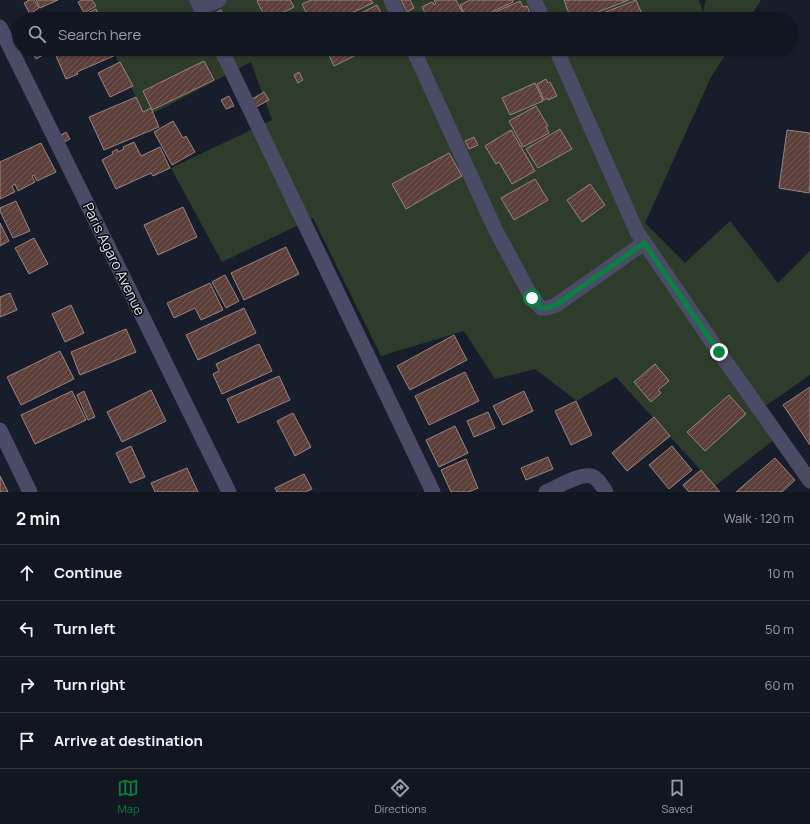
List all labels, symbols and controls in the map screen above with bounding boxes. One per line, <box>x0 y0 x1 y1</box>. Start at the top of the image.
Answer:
search box <box>12 12 798 56</box>
icon: search <box>26 23 48 45</box>
text: Search here <box>58 24 141 45</box>
street label: Paris Agaro Avenue <box>79 199 150 318</box>
route start <box>523 289 541 307</box>
route end <box>710 343 728 361</box>
text: 2 min <box>16 507 60 530</box>
text: Walk · 120 m <box>724 509 794 527</box>
icon: ahead <box>16 562 38 584</box>
text: Continue <box>54 562 122 583</box>
text: 10 m <box>767 564 794 582</box>
icon: left <box>16 618 38 640</box>
text: Turn left <box>54 618 116 639</box>
text: 50 m <box>765 620 794 638</box>
icon: right <box>16 674 38 696</box>
text: Turn right <box>54 674 125 695</box>
text: 60 m <box>764 676 794 694</box>
icon: arrive <box>16 730 38 752</box>
text: Arrive at destination <box>54 730 203 751</box>
tab: Map <box>117 777 139 816</box>
tab: Directions <box>374 777 427 816</box>
tab: Saved <box>662 777 693 816</box>

